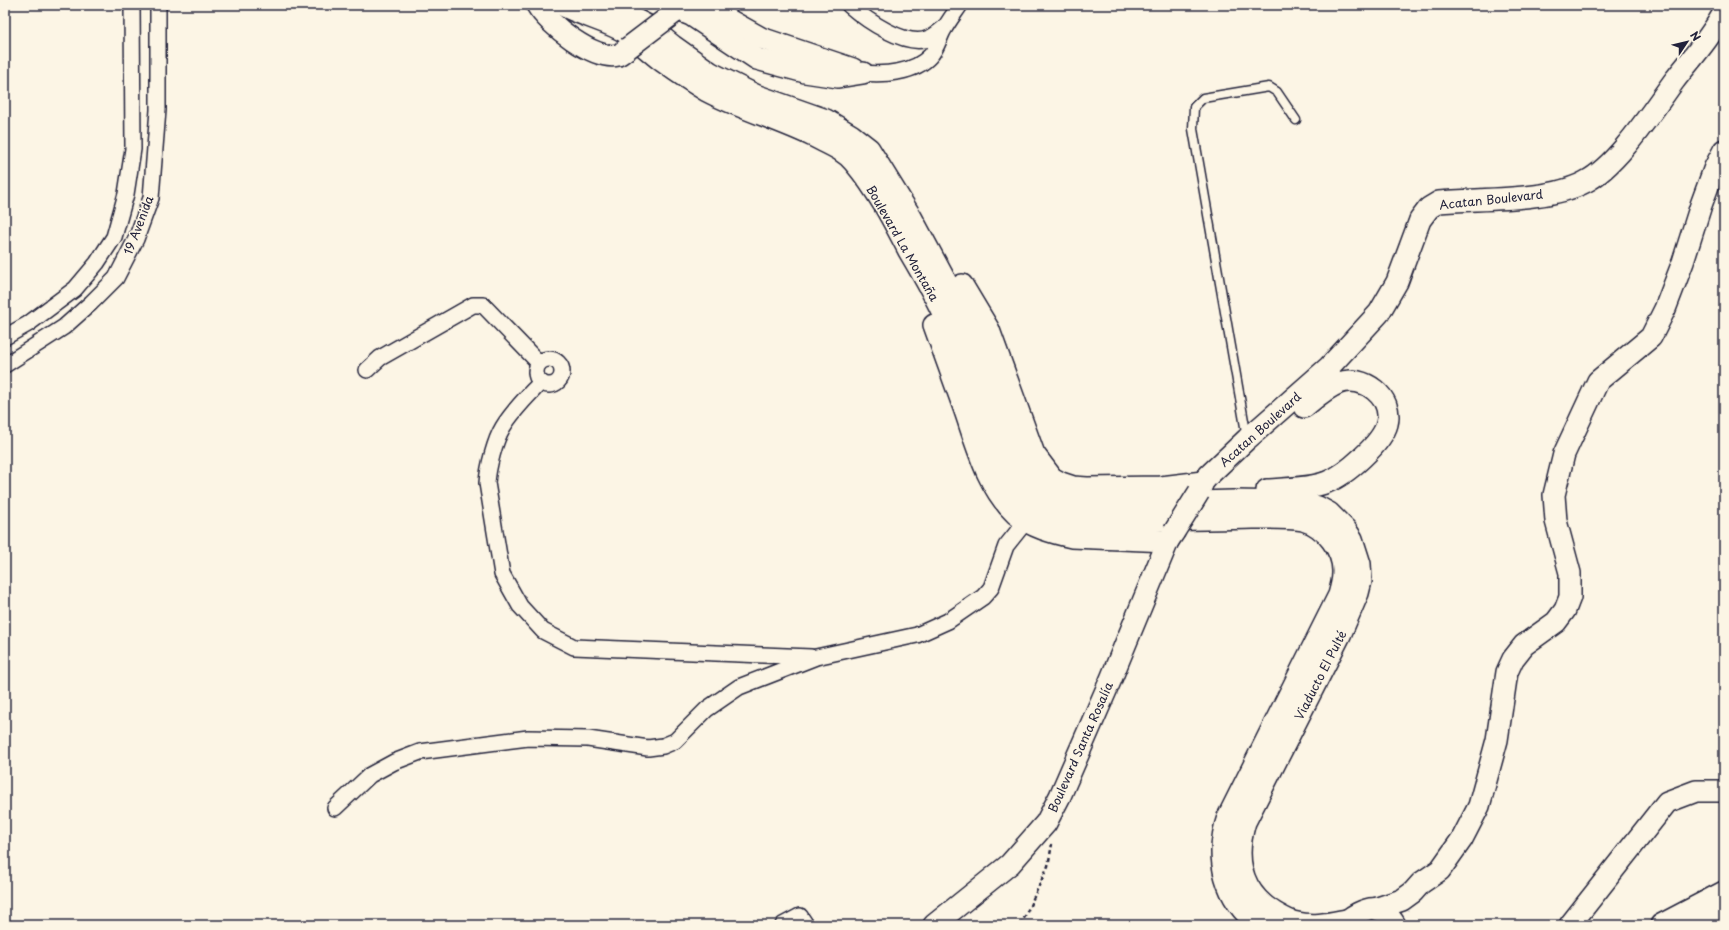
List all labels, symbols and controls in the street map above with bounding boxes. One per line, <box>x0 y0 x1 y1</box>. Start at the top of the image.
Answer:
north arrow <box>1667 22 1707 62</box>
text: N <box>1686 28 1705 45</box>
street label: Boulevard La Montaña <box>862 182 944 305</box>
street label: Acatan Boulevard <box>1438 185 1544 213</box>
street label: 19 Avenida <box>119 192 158 257</box>
street label: Acatan Boulevard <box>1215 387 1305 471</box>
street label: Viaducto El Pulté <box>1290 627 1351 723</box>
street label: Boulevard Santa Rosalía <box>1043 678 1117 815</box>

